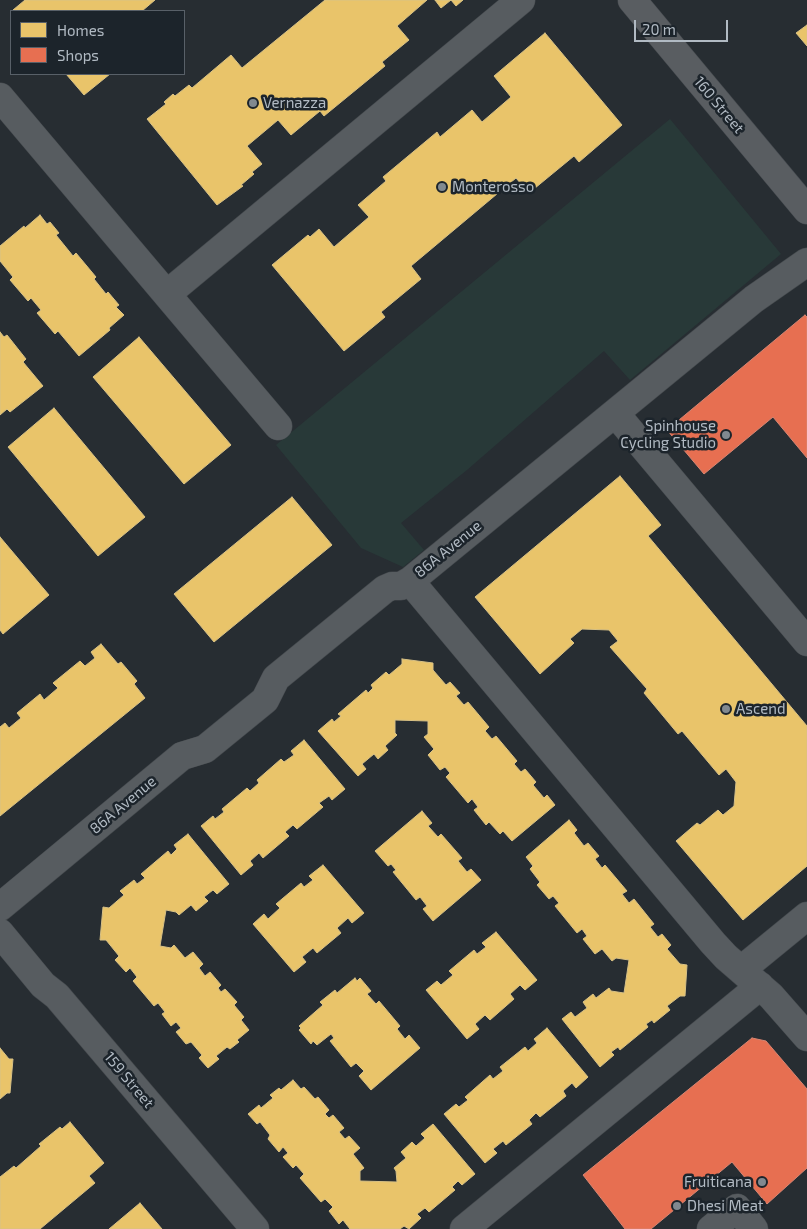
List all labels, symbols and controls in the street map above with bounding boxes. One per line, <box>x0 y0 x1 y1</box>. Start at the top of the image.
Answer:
legend <box>10 10 185 75</box>
scale bar <box>637 10 731 42</box>
text: 20 m <box>642 20 676 38</box>
text: Homes <box>57 21 104 39</box>
text: Shops <box>57 46 99 64</box>
street label: 160 Street <box>690 73 748 137</box>
place label: Vernazza <box>263 94 326 112</box>
marker: Vernazza <box>247 97 259 109</box>
place label: Monterosso <box>452 178 534 196</box>
marker: Monterosso <box>436 181 448 193</box>
place label: Spinhouse Cycling Studio <box>620 417 716 452</box>
marker: Spinhouse Cycling Studio <box>720 429 732 441</box>
street label: 86A Avenue <box>411 517 485 581</box>
place label: Ascend <box>736 700 786 718</box>
marker: Ascend <box>720 703 732 715</box>
street label: 86A Avenue <box>86 772 160 838</box>
street label: 159 Street <box>100 1048 158 1112</box>
place label: Fruiticana <box>684 1173 752 1191</box>
marker: Fruiticana <box>756 1176 768 1188</box>
place label: Dhesi Meat <box>687 1197 764 1215</box>
marker: Dhesi Meat <box>671 1200 683 1212</box>

